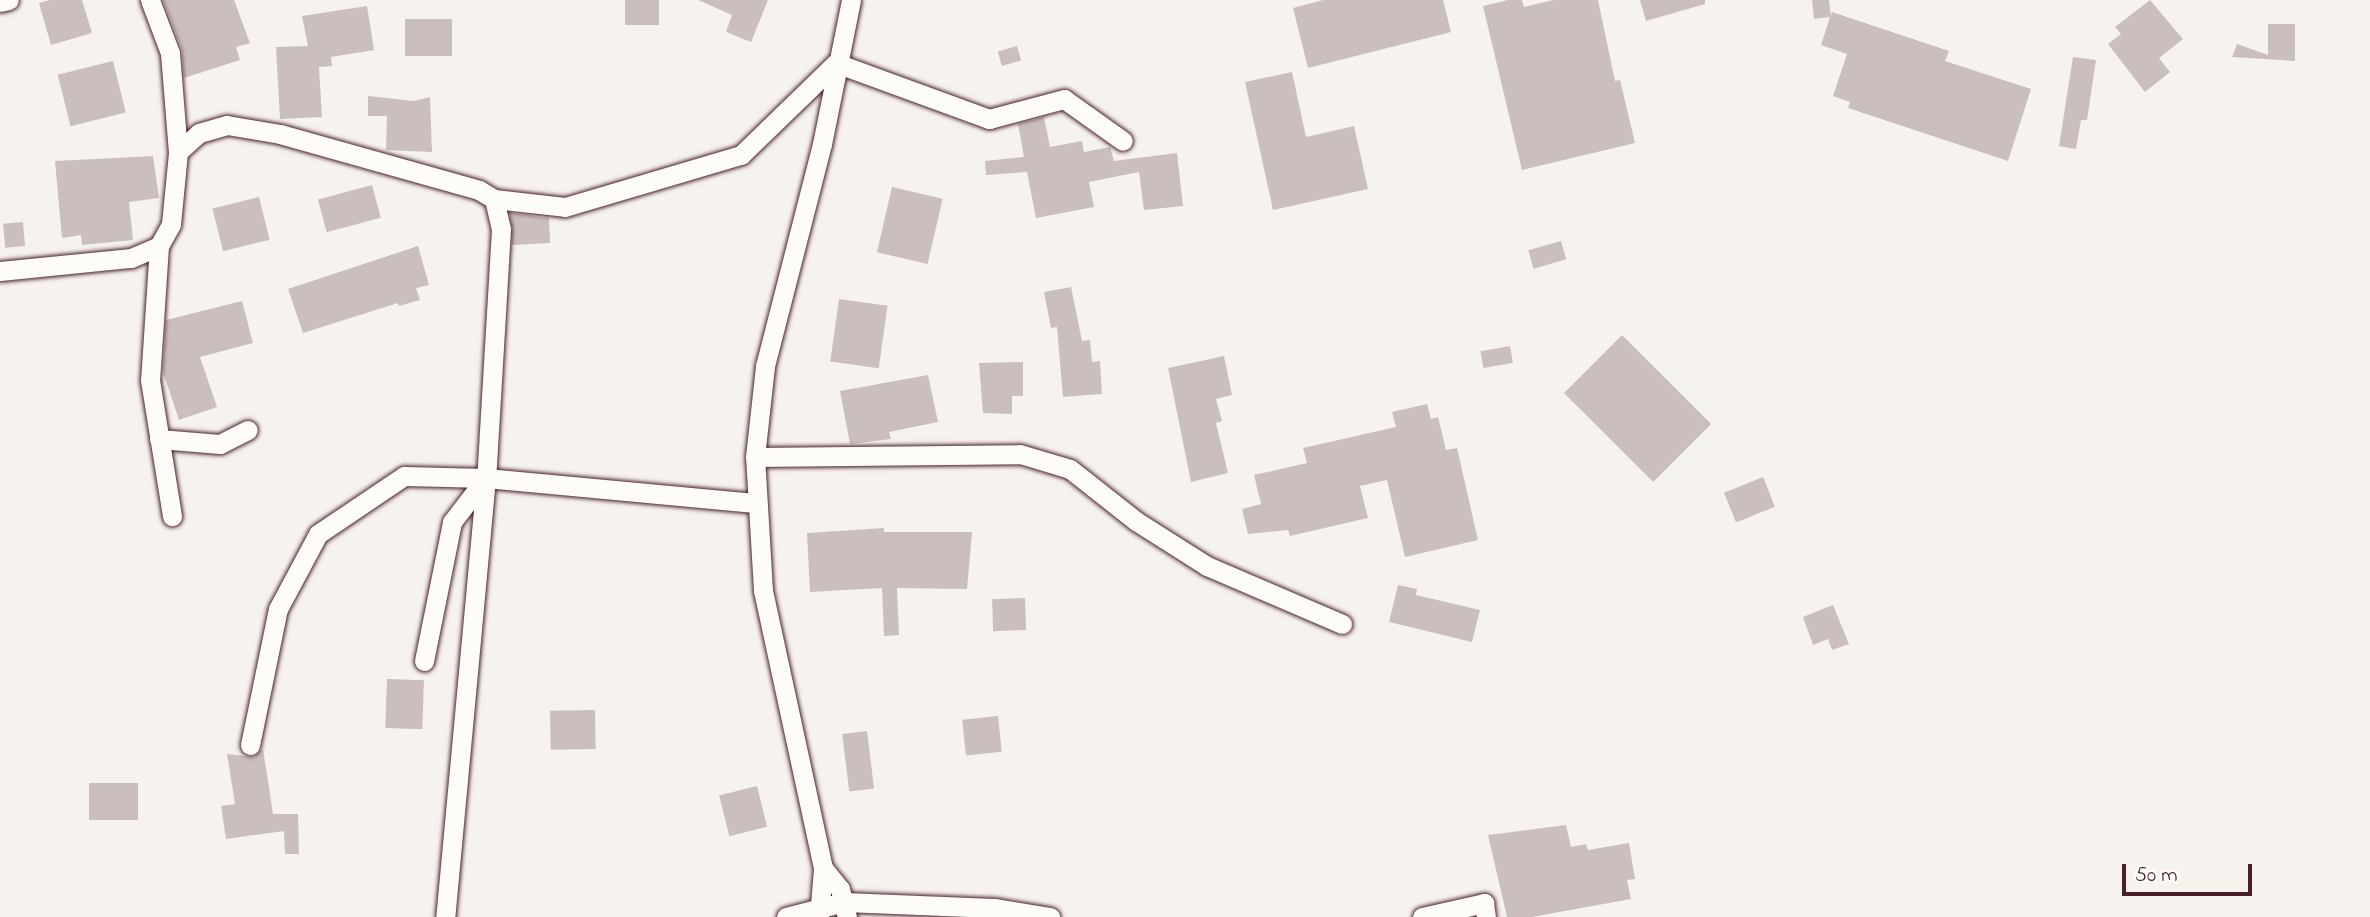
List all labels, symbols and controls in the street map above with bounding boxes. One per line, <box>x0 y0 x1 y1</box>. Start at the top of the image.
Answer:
scale bar <box>2125 850 2254 894</box>
text: 50 m <box>2135 861 2178 891</box>

